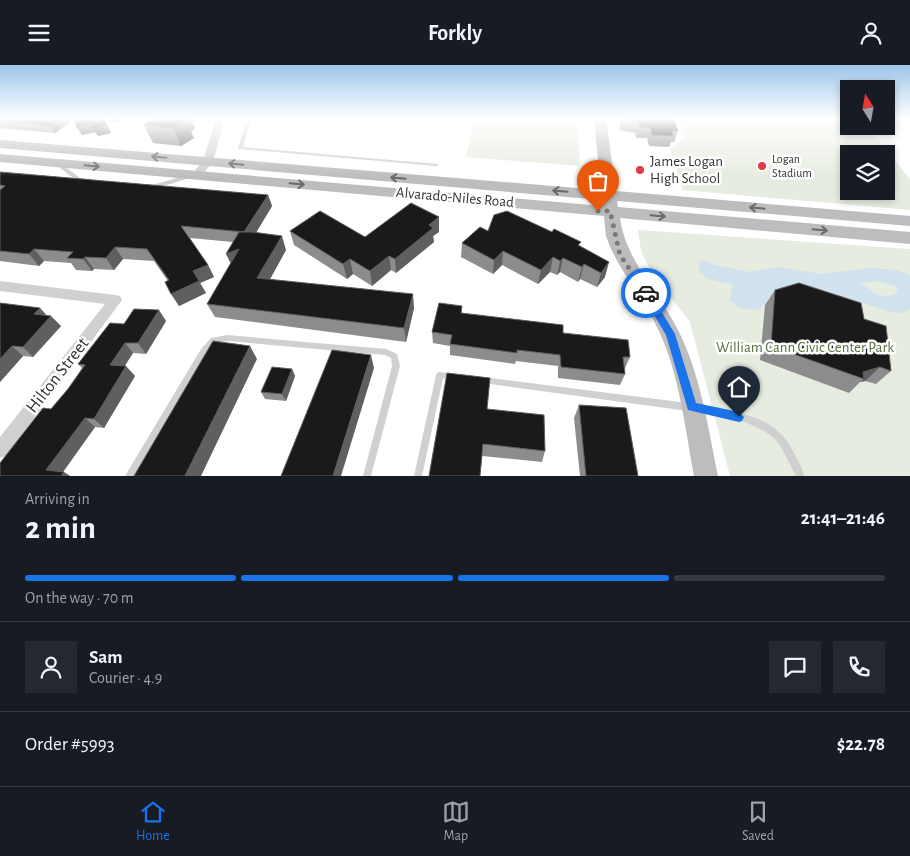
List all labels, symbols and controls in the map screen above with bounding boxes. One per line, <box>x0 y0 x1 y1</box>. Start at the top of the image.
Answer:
icon: menu <box>25 19 53 47</box>
icon: person <box>857 19 885 47</box>
text: Forkly <box>428 22 482 44</box>
north arrow <box>840 80 895 135</box>
map controls <box>840 80 895 200</box>
button: layers <box>840 145 895 200</box>
one-way arrow <box>152 153 168 162</box>
place label: Logan Stadium <box>772 153 812 179</box>
place label: James Logan High School <box>650 154 723 186</box>
one-way arrow <box>228 159 244 169</box>
pin <box>577 160 619 211</box>
marker: Logan Stadium <box>756 160 768 172</box>
one-way arrow <box>84 162 100 171</box>
marker: James Logan High School <box>634 164 646 176</box>
icon: bag <box>584 167 612 195</box>
one-way arrow <box>390 173 406 182</box>
one-way arrow <box>289 179 305 188</box>
street label: Alvarado-Niles Road <box>395 185 515 210</box>
one-way arrow <box>552 186 568 196</box>
one-way arrow <box>749 203 765 213</box>
one-way arrow <box>650 211 666 221</box>
one-way arrow <box>812 225 828 235</box>
courier <box>621 268 671 318</box>
icon: car <box>632 279 660 307</box>
street label: Hilton Street <box>23 334 93 417</box>
park label: William Cann Civic Center Park <box>716 340 894 355</box>
pin <box>718 366 760 417</box>
icon: home <box>725 373 753 401</box>
text: Arriving in <box>25 491 90 507</box>
text: 21:41–21:46 <box>801 509 885 528</box>
text: 2 min <box>25 512 96 544</box>
text: On the way · 70 m <box>25 590 134 606</box>
button: person <box>25 641 77 693</box>
button: chat <box>769 641 821 693</box>
button: phone <box>833 641 885 693</box>
text: Sam <box>89 648 123 667</box>
text: Courier · 4.9 <box>89 670 162 686</box>
text: Order #5993 <box>25 735 115 754</box>
text: $22.78 <box>837 735 885 754</box>
tab: Home <box>136 798 170 845</box>
tab: Map <box>442 798 470 845</box>
tab: Saved <box>742 798 774 845</box>

